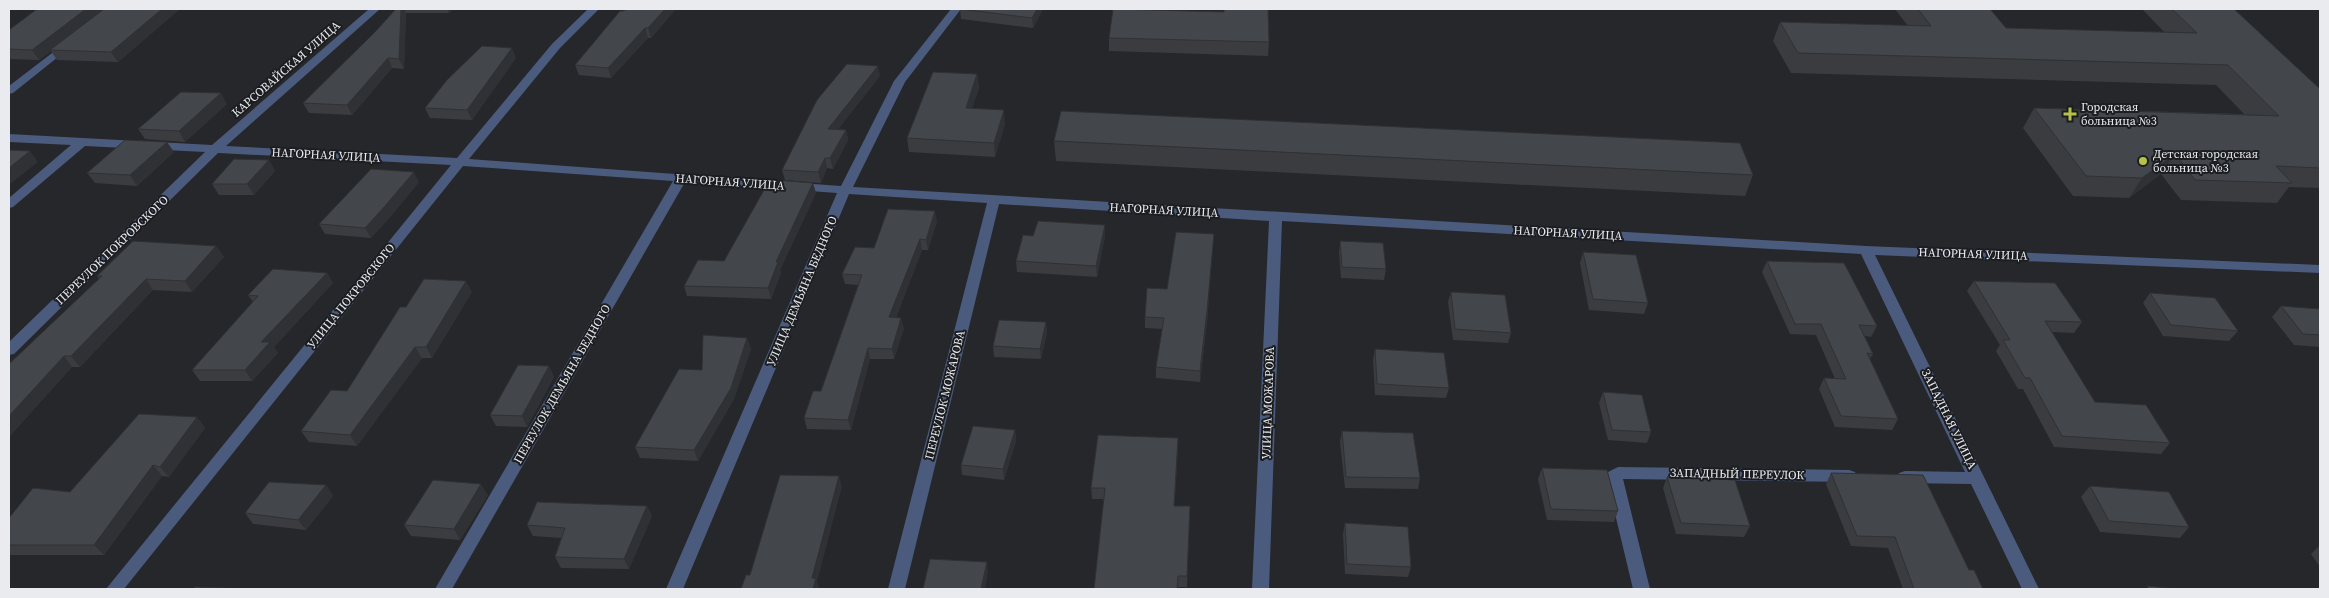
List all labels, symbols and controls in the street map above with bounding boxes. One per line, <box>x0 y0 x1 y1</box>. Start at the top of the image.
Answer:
street label: КАРСОВАЙСКАЯ УЛИЦА <box>228 17 344 121</box>
place label: Городская больница №3 <box>2081 99 2157 129</box>
marker: Городская больница №3 <box>2063 107 2077 121</box>
street label: НАГОРНАЯ УЛИЦА <box>271 144 381 166</box>
place label: Детская городская больница №3 <box>2153 146 2258 176</box>
marker: Детская городская больница №3 <box>2137 155 2149 167</box>
street label: НАГОРНАЯ УЛИЦА <box>675 170 785 194</box>
street label: ПЕРЕУЛОК ПОКРОВСКОГО <box>52 192 172 308</box>
street label: НАГОРНАЯ УЛИЦА <box>1109 199 1219 221</box>
street label: УЛИЦА ДЕМЬЯНА БЕДНОГО <box>763 213 841 369</box>
street label: НАГОРНАЯ УЛИЦА <box>1513 222 1623 244</box>
street label: УЛИЦА ПОКРОВСКОГО <box>304 240 398 352</box>
street label: НАГОРНАЯ УЛИЦА <box>1918 244 2028 264</box>
street label: ПЕРЕУЛОК ДЕМЬЯНА БЕДНОГО <box>510 301 614 467</box>
street label: ПЕРЕУЛОК МОЖАРОВА <box>921 329 969 461</box>
street label: УЛИЦА МОЖАРОВА <box>1258 346 1278 460</box>
street label: ЗАПАДНАЯ УЛИЦА <box>1918 366 1980 472</box>
street label: ЗАПАДНЫЙ ПЕРЕУЛОК <box>1670 465 1804 483</box>

